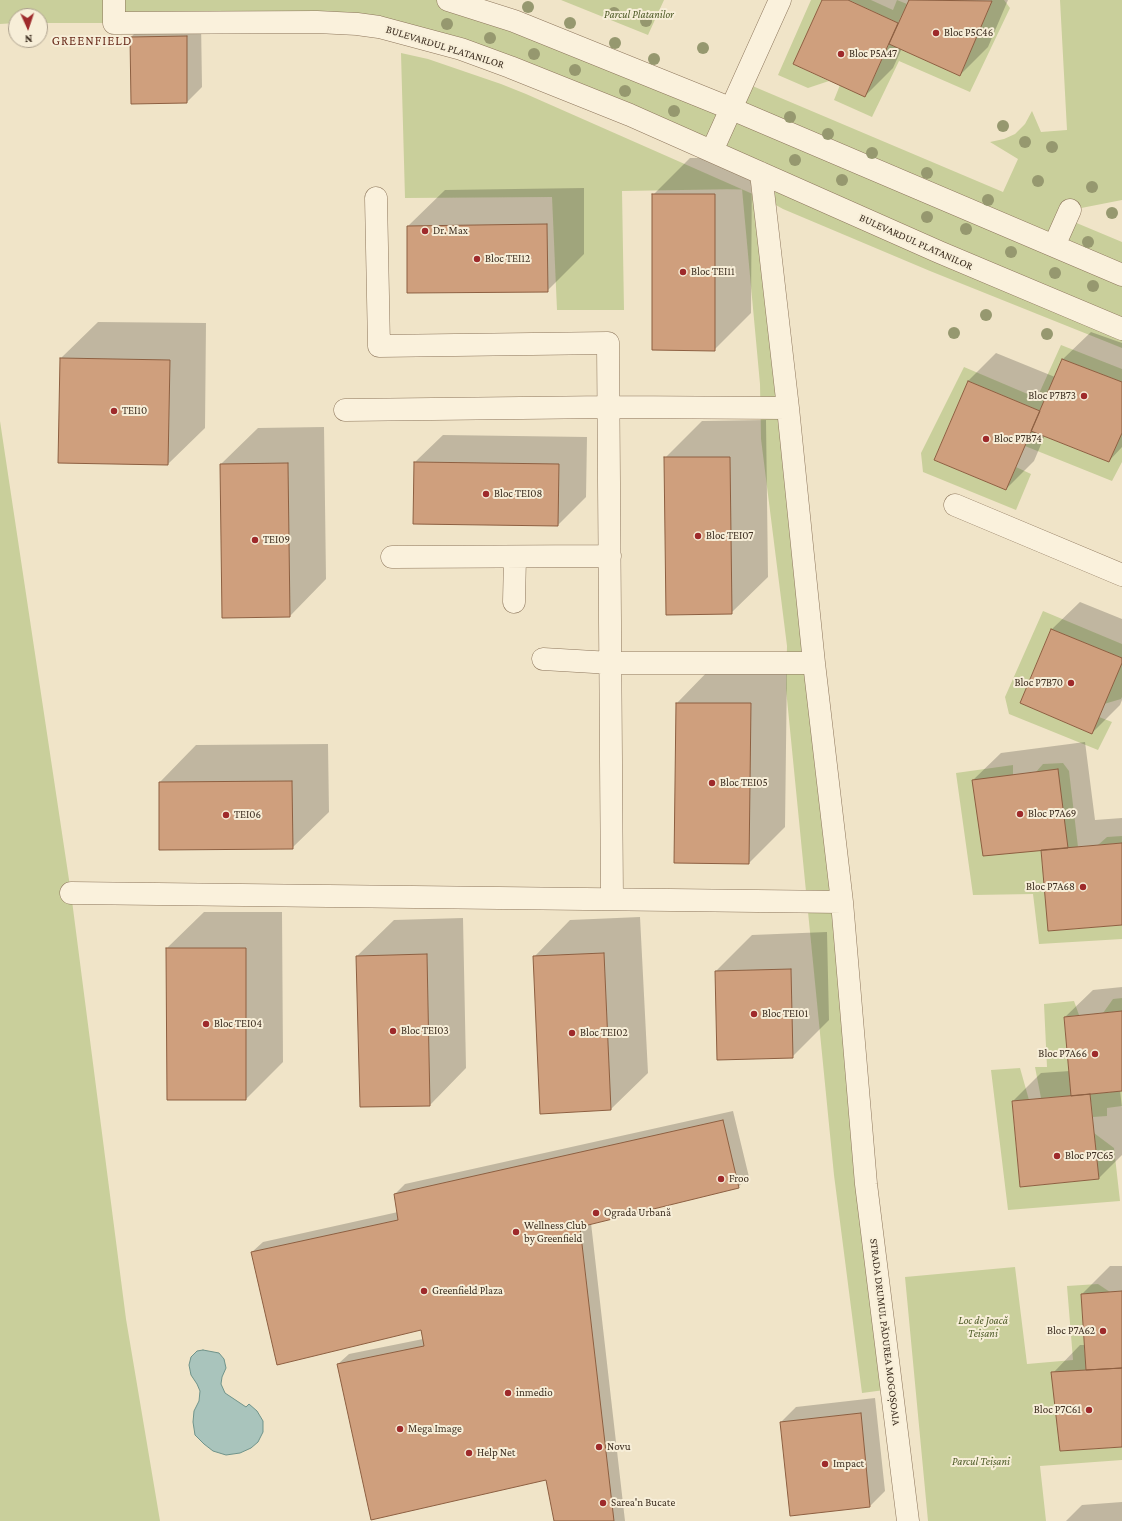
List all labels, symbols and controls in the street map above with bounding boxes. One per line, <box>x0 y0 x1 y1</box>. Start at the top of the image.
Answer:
north arrow <box>8 8 48 48</box>
park label: Parcul Platanilor <box>604 8 674 22</box>
street label: BULEVARDUL PLATANILOR <box>384 23 506 71</box>
place label: Bloc P5C46 <box>944 26 993 40</box>
marker: Bloc P5C46 <box>931 28 941 38</box>
text: N <box>25 33 33 45</box>
district label: GREENFIELD <box>52 33 132 49</box>
place label: Bloc P5A47 <box>849 47 897 61</box>
marker: Bloc P5A47 <box>836 49 846 59</box>
street label: BULEVARDUL PLATANILOR <box>857 211 975 273</box>
place label: Dr. Max <box>433 224 468 238</box>
marker: Dr. Max <box>420 226 430 236</box>
place label: Bloc TEI12 <box>485 252 530 266</box>
marker: Bloc TEI12 <box>472 254 482 264</box>
place label: Bloc TEI11 <box>691 265 735 279</box>
marker: Bloc TEI11 <box>678 267 688 277</box>
place label: Bloc P7B73 <box>1028 389 1076 403</box>
marker: Bloc P7B73 <box>1079 391 1089 401</box>
place label: TEI10 <box>122 404 147 418</box>
marker: TEI10 <box>109 406 119 416</box>
place label: Bloc P7B74 <box>994 432 1042 446</box>
marker: Bloc P7B74 <box>981 434 991 444</box>
place label: Bloc TEI08 <box>494 487 542 501</box>
marker: Bloc TEI08 <box>481 489 491 499</box>
place label: Bloc TEI07 <box>706 529 753 543</box>
marker: Bloc TEI07 <box>693 531 703 541</box>
place label: TEI09 <box>263 533 290 547</box>
marker: TEI09 <box>250 535 260 545</box>
place label: Bloc P7B70 <box>1014 676 1063 690</box>
marker: Bloc P7B70 <box>1066 678 1076 688</box>
place label: Bloc TEI05 <box>720 776 768 790</box>
marker: Bloc TEI05 <box>707 778 717 788</box>
place label: Bloc P7A69 <box>1028 807 1076 821</box>
place label: TEI06 <box>234 808 261 822</box>
marker: Bloc P7A69 <box>1015 809 1025 819</box>
marker: TEI06 <box>221 810 231 820</box>
place label: Bloc P7A68 <box>1026 880 1075 894</box>
marker: Bloc P7A68 <box>1078 882 1088 892</box>
place label: Bloc TEI01 <box>762 1007 808 1021</box>
marker: Bloc TEI01 <box>749 1009 759 1019</box>
place label: Bloc TEI04 <box>214 1017 262 1031</box>
marker: Bloc TEI04 <box>201 1019 211 1029</box>
place label: Bloc TEI03 <box>401 1024 449 1038</box>
marker: Bloc TEI03 <box>388 1026 398 1036</box>
place label: Bloc TEI02 <box>580 1026 628 1040</box>
marker: Bloc TEI02 <box>567 1028 577 1038</box>
place label: Bloc P7A66 <box>1038 1047 1087 1061</box>
marker: Bloc P7A66 <box>1090 1049 1100 1059</box>
place label: Bloc P7C65 <box>1065 1149 1114 1163</box>
marker: Bloc P7C65 <box>1052 1151 1062 1161</box>
place label: Froo <box>729 1172 749 1186</box>
marker: Froo <box>716 1174 726 1184</box>
place label: Ograda Urbană <box>604 1206 671 1220</box>
marker: Ograda Urbană <box>591 1208 601 1218</box>
place label: Wellness Club by Greenfield <box>524 1219 587 1245</box>
marker: Wellness Club by Greenfield <box>511 1227 521 1237</box>
street label: STRADA DRUMUL PĂDUREA MOGOȘOAIA <box>867 1238 903 1426</box>
place label: Greenfield Plaza <box>432 1284 503 1298</box>
marker: Greenfield Plaza <box>419 1286 429 1296</box>
park label: Loc de Joacă Teișani <box>958 1314 1008 1340</box>
place label: Bloc P7A62 <box>1047 1324 1095 1338</box>
marker: Bloc P7A62 <box>1098 1326 1108 1336</box>
place label: inmedio <box>516 1386 553 1400</box>
marker: inmedio <box>503 1388 513 1398</box>
place label: Bloc P7C61 <box>1034 1403 1081 1417</box>
marker: Bloc P7C61 <box>1084 1405 1094 1415</box>
place label: Mega Image <box>408 1422 462 1436</box>
marker: Mega Image <box>395 1424 405 1434</box>
place label: Novu <box>607 1440 631 1454</box>
marker: Novu <box>594 1442 604 1452</box>
place label: Help Net <box>477 1446 515 1460</box>
marker: Help Net <box>464 1448 474 1458</box>
park label: Parcul Teișani <box>952 1455 1010 1469</box>
place label: Impact <box>833 1457 864 1471</box>
marker: Impact <box>820 1459 830 1469</box>
place label: Sarea'n Bucate <box>611 1496 675 1510</box>
marker: Sarea'n Bucate <box>598 1498 608 1508</box>

